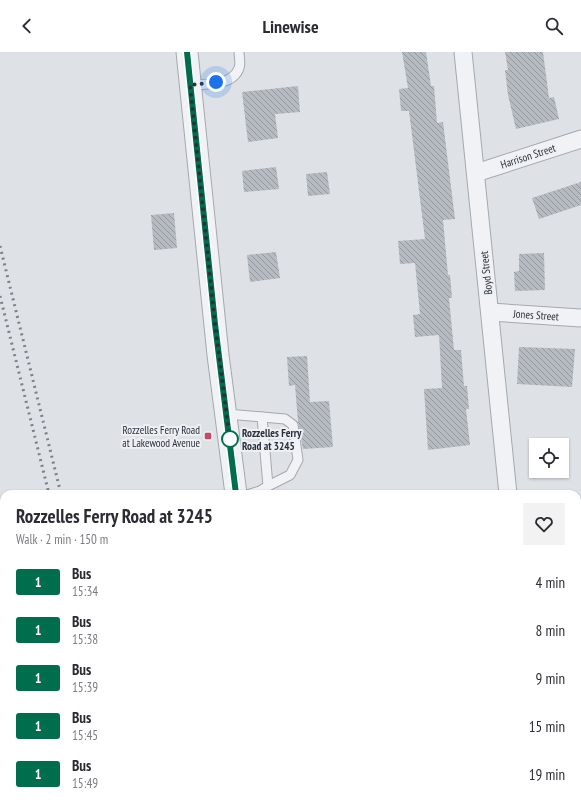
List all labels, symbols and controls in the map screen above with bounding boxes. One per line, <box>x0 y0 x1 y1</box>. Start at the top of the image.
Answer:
icon: back <box>16 15 38 37</box>
text: Linewise <box>262 15 319 38</box>
icon: search <box>543 15 565 37</box>
your location <box>206 72 226 92</box>
street label: Harrison Street <box>499 141 557 171</box>
street label: Boyd Street <box>477 250 495 296</box>
street label: Jones Street <box>512 306 559 324</box>
place label: Rozzelles Ferry Road at Lakewood Avenue <box>122 423 200 450</box>
place label: Rozzelles Ferry Road at 3245 <box>242 426 302 453</box>
marker: Rozzelles Ferry Road at 3245 <box>221 430 239 448</box>
marker: Rozzelles Ferry Road at Lakewood Avenue <box>203 431 213 441</box>
map controls <box>529 438 569 478</box>
button: locate <box>529 438 569 478</box>
button: heart <box>523 503 565 545</box>
text: Rozzelles Ferry Road at 3245 <box>16 504 213 528</box>
text: Walk · 2 min · 150 m <box>16 531 108 548</box>
text: Bus <box>72 564 91 583</box>
text: 1 <box>35 573 41 591</box>
text: 4 min <box>535 573 565 592</box>
text: 15:34 <box>72 583 98 600</box>
text: Bus <box>72 612 91 631</box>
text: 1 <box>35 621 41 639</box>
text: 8 min <box>535 621 565 640</box>
text: 15:38 <box>72 631 98 648</box>
text: Bus <box>72 660 91 679</box>
text: 1 <box>35 669 41 687</box>
text: 9 min <box>535 669 565 688</box>
text: 15:39 <box>72 679 98 696</box>
text: Bus <box>72 708 91 727</box>
text: 1 <box>35 717 41 735</box>
text: 15 min <box>529 717 565 736</box>
text: 15:45 <box>72 727 98 744</box>
text: Bus <box>72 756 91 775</box>
text: 1 <box>35 765 41 783</box>
text: 19 min <box>529 765 565 784</box>
text: 15:49 <box>72 775 98 792</box>

